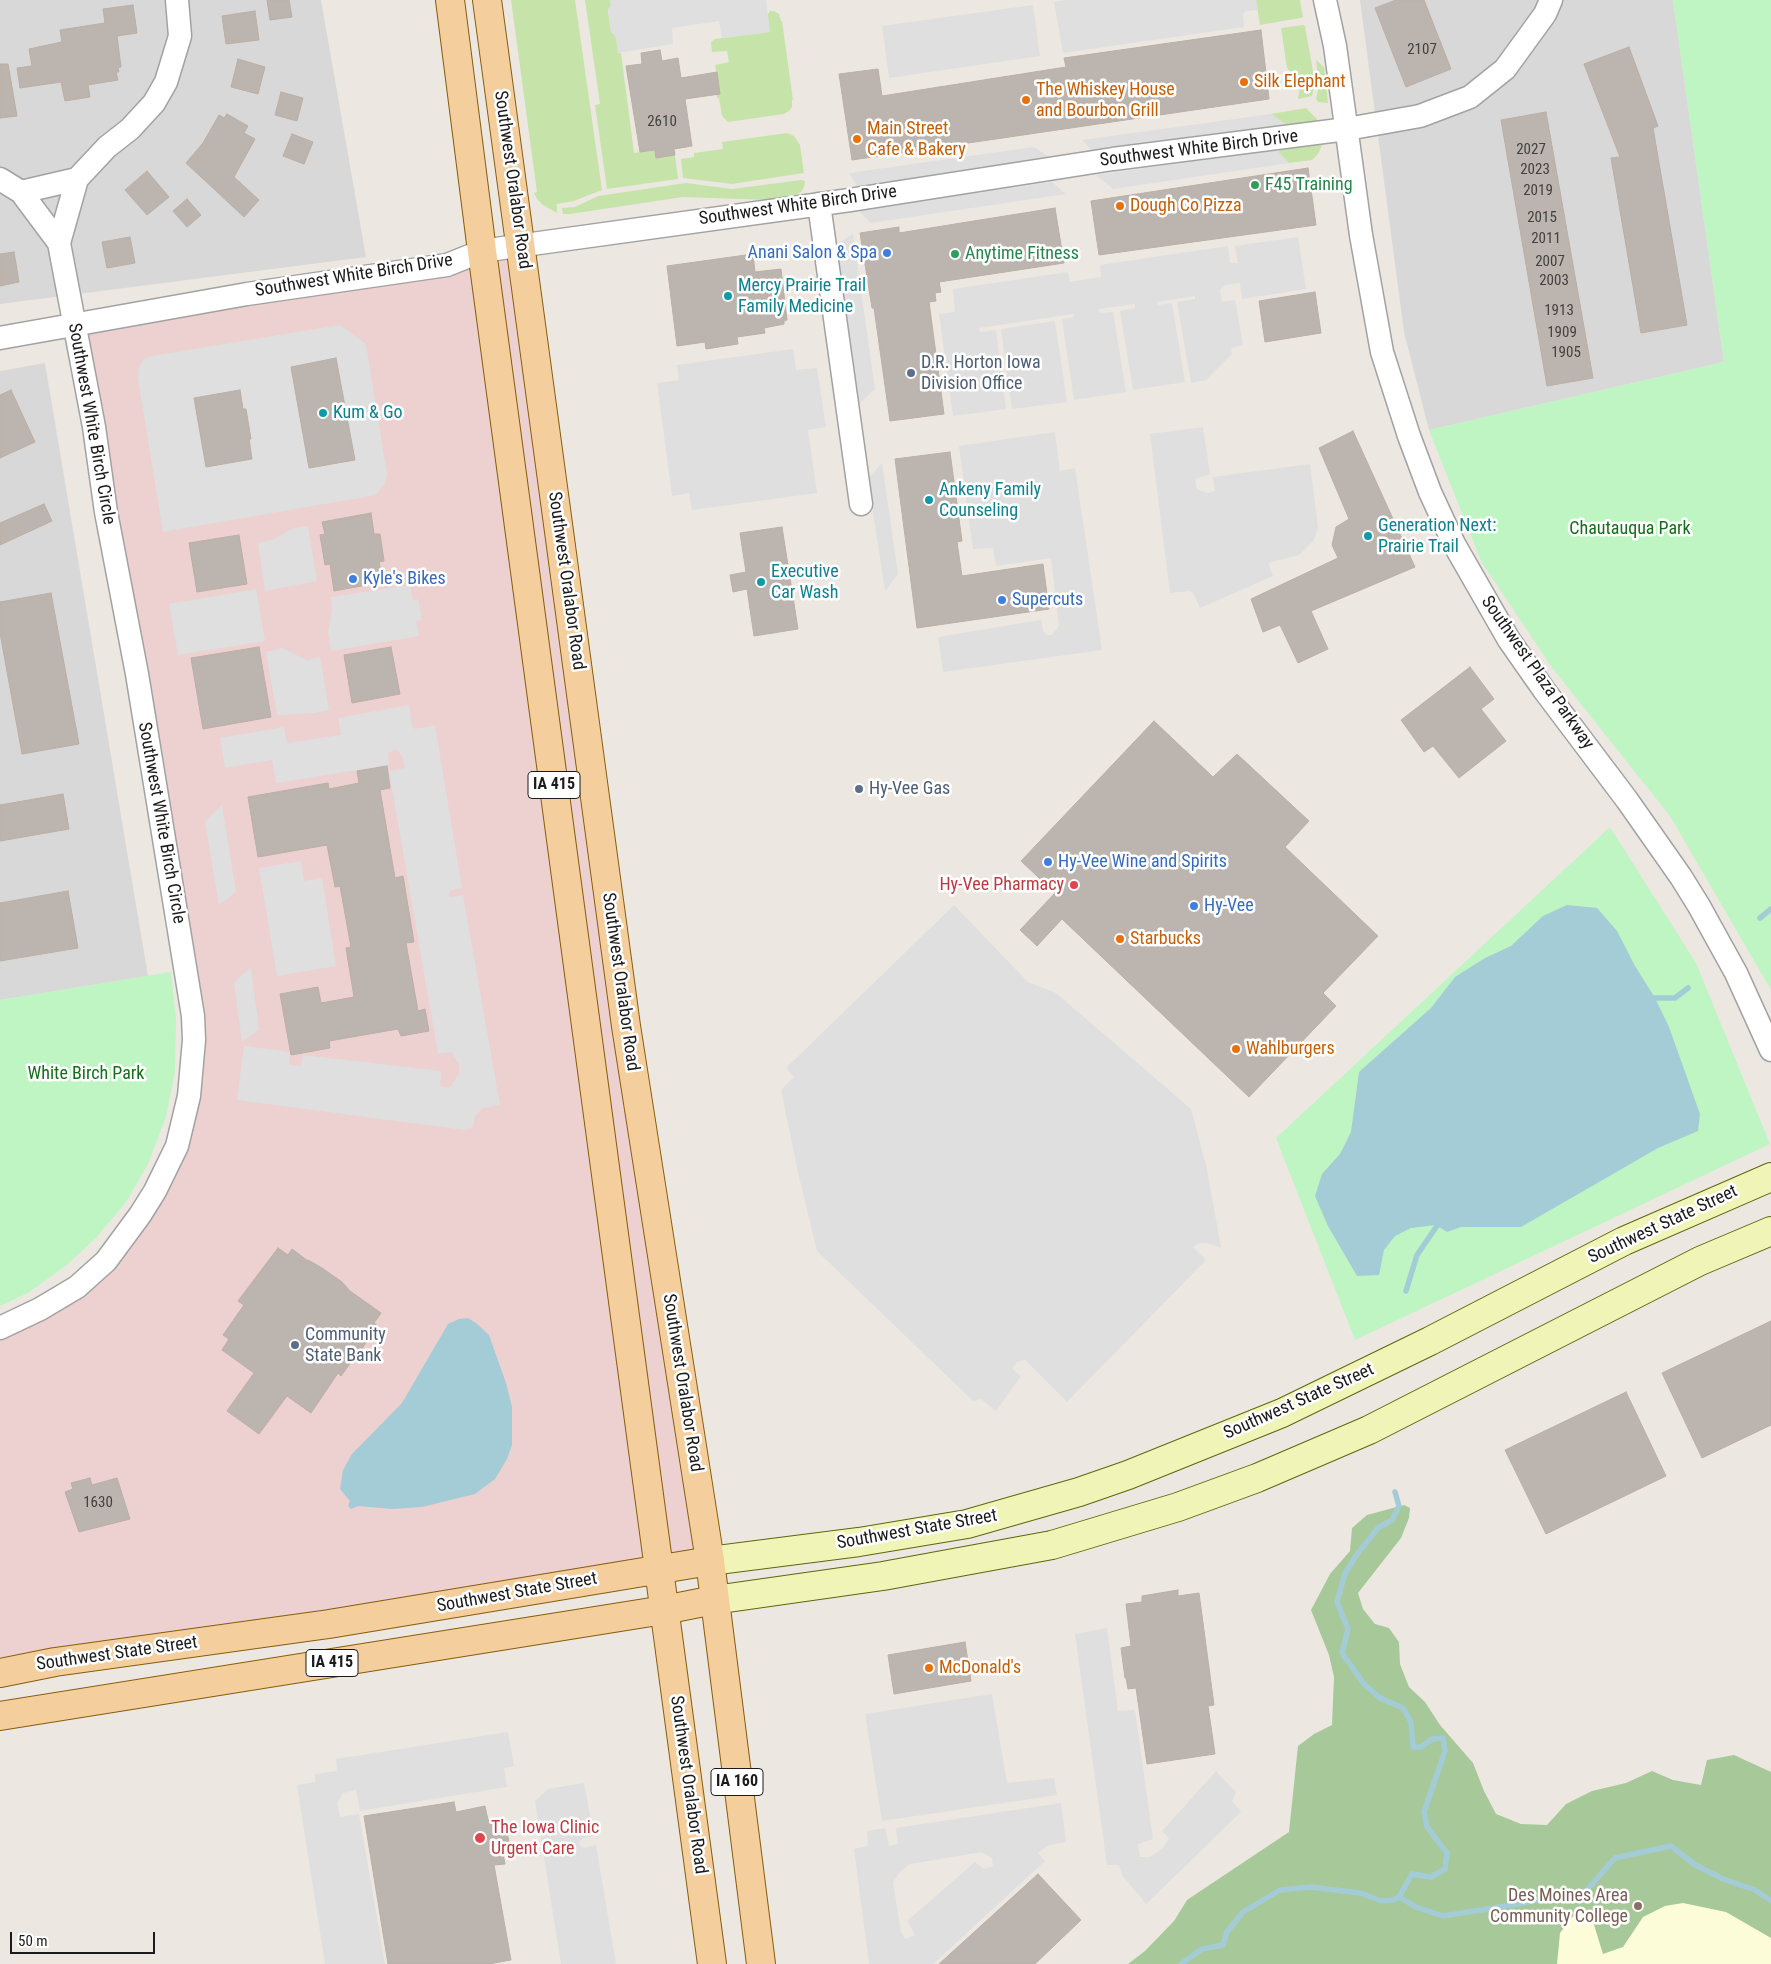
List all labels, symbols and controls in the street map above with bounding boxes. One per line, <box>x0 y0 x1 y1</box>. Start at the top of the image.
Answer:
house number: 2107 <box>1407 41 1437 59</box>
place label: Silk Elephant <box>1254 71 1346 93</box>
marker: Silk Elephant <box>1238 76 1250 88</box>
place label: The Whiskey House and Bourbon Grill <box>1036 79 1175 122</box>
street label: Southwest Oralabor Road <box>489 89 535 271</box>
marker: The Whiskey House and Bourbon Grill <box>1020 94 1032 106</box>
house number: 2610 <box>647 113 677 131</box>
place label: Main Street Cafe & Bakery <box>867 118 966 160</box>
street label: Southwest White Birch Drive <box>1099 126 1299 172</box>
marker: Main Street Cafe & Bakery <box>851 133 863 145</box>
house number: 2027 <box>1516 141 1546 159</box>
house number: 2023 <box>1520 161 1550 179</box>
place label: F45 Training <box>1265 174 1353 196</box>
marker: F45 Training <box>1249 179 1261 191</box>
street label: Southwest White Birch Drive <box>698 181 898 231</box>
house number: 2019 <box>1523 182 1553 200</box>
place label: Dough Co Pizza <box>1130 195 1242 217</box>
marker: Dough Co Pizza <box>1114 200 1126 212</box>
house number: 2015 <box>1527 209 1557 227</box>
house number: 2011 <box>1531 230 1561 248</box>
place label: Anani Salon & Spa <box>748 242 877 264</box>
place label: Anytime Fitness <box>965 243 1079 265</box>
marker: Anani Salon & Spa <box>881 247 893 259</box>
marker: Anytime Fitness <box>949 248 961 260</box>
street label: Southwest White Birch Drive <box>254 250 454 302</box>
house number: 2007 <box>1535 253 1565 271</box>
house number: 2003 <box>1539 272 1569 290</box>
place label: Mercy Prairie Trail Family Medicine <box>738 275 866 318</box>
marker: Mercy Prairie Trail Family Medicine <box>722 290 734 302</box>
house number: 1913 <box>1544 302 1574 320</box>
street label: Southwest White Birch Circle <box>63 322 119 526</box>
house number: 1909 <box>1547 324 1577 342</box>
house number: 1905 <box>1551 344 1581 362</box>
place label: D.R. Horton Iowa Division Office <box>921 352 1041 394</box>
marker: D.R. Horton Iowa Division Office <box>905 367 917 379</box>
place label: Kum & Go <box>333 402 403 424</box>
marker: Kum & Go <box>317 407 329 419</box>
place label: Ankeny Family Counseling <box>939 479 1041 522</box>
street label: Southwest Oralabor Road <box>543 490 589 672</box>
marker: Ankeny Family Counseling <box>923 494 935 506</box>
place label: Generation Next: Prairie Trail <box>1378 515 1496 558</box>
park label: Chautauqua Park <box>1569 518 1691 540</box>
marker: Generation Next: Prairie Trail <box>1362 530 1374 542</box>
place label: Executive Car Wash <box>771 561 839 604</box>
place label: Kyle's Bikes <box>363 568 446 590</box>
marker: Kyle's Bikes <box>347 573 359 585</box>
marker: Executive Car Wash <box>755 576 767 588</box>
place label: Supercuts <box>1012 589 1083 611</box>
street label: Southwest Plaza Parkway <box>1476 592 1598 754</box>
marker: Supercuts <box>996 594 1008 606</box>
street label: Southwest White Birch Circle <box>133 721 189 925</box>
road number: IA 415 <box>528 772 580 798</box>
place label: Hy-Vee Gas <box>869 778 950 800</box>
marker: Hy-Vee Gas <box>853 783 865 795</box>
place label: Hy-Vee Wine and Spirits <box>1058 851 1227 873</box>
marker: Hy-Vee Wine and Spirits <box>1042 856 1054 868</box>
place label: Hy-Vee Pharmacy <box>939 874 1064 896</box>
marker: Hy-Vee Pharmacy <box>1068 879 1080 891</box>
street label: Southwest Oralabor Road <box>597 891 643 1073</box>
place label: Hy-Vee <box>1204 895 1254 917</box>
marker: Hy-Vee <box>1188 900 1200 912</box>
place label: Starbucks <box>1130 928 1201 950</box>
marker: Starbucks <box>1114 933 1126 945</box>
place label: Wahlburgers <box>1246 1038 1335 1060</box>
marker: Wahlburgers <box>1230 1043 1242 1055</box>
park label: White Birch Park <box>28 1063 144 1085</box>
street label: Southwest State Street <box>1585 1181 1741 1269</box>
street label: Southwest Oralabor Road <box>657 1292 707 1474</box>
place label: Community State Bank <box>305 1324 386 1366</box>
marker: Community State Bank <box>289 1339 301 1351</box>
street label: Southwest State Street <box>1220 1359 1378 1445</box>
house number: 1630 <box>83 1494 113 1512</box>
street label: Southwest State Street <box>835 1505 999 1555</box>
street label: Southwest State Street <box>435 1568 599 1618</box>
street label: Southwest State Street <box>35 1632 199 1676</box>
road number: IA 415 <box>306 1650 358 1676</box>
place label: McDonald's <box>939 1657 1021 1679</box>
marker: McDonald's <box>923 1662 935 1674</box>
street label: Southwest Oralabor Road <box>665 1694 711 1876</box>
road number: IA 160 <box>711 1768 763 1795</box>
place label: The Iowa Clinic Urgent Care <box>491 1817 599 1860</box>
marker: The Iowa Clinic Urgent Care <box>473 1831 487 1845</box>
place label: Des Moines Area Community College <box>1490 1885 1628 1928</box>
marker: Des Moines Area Community College <box>1632 1900 1644 1912</box>
scale bar <box>12 1922 158 1954</box>
text: 50 m <box>18 1932 48 1950</box>

